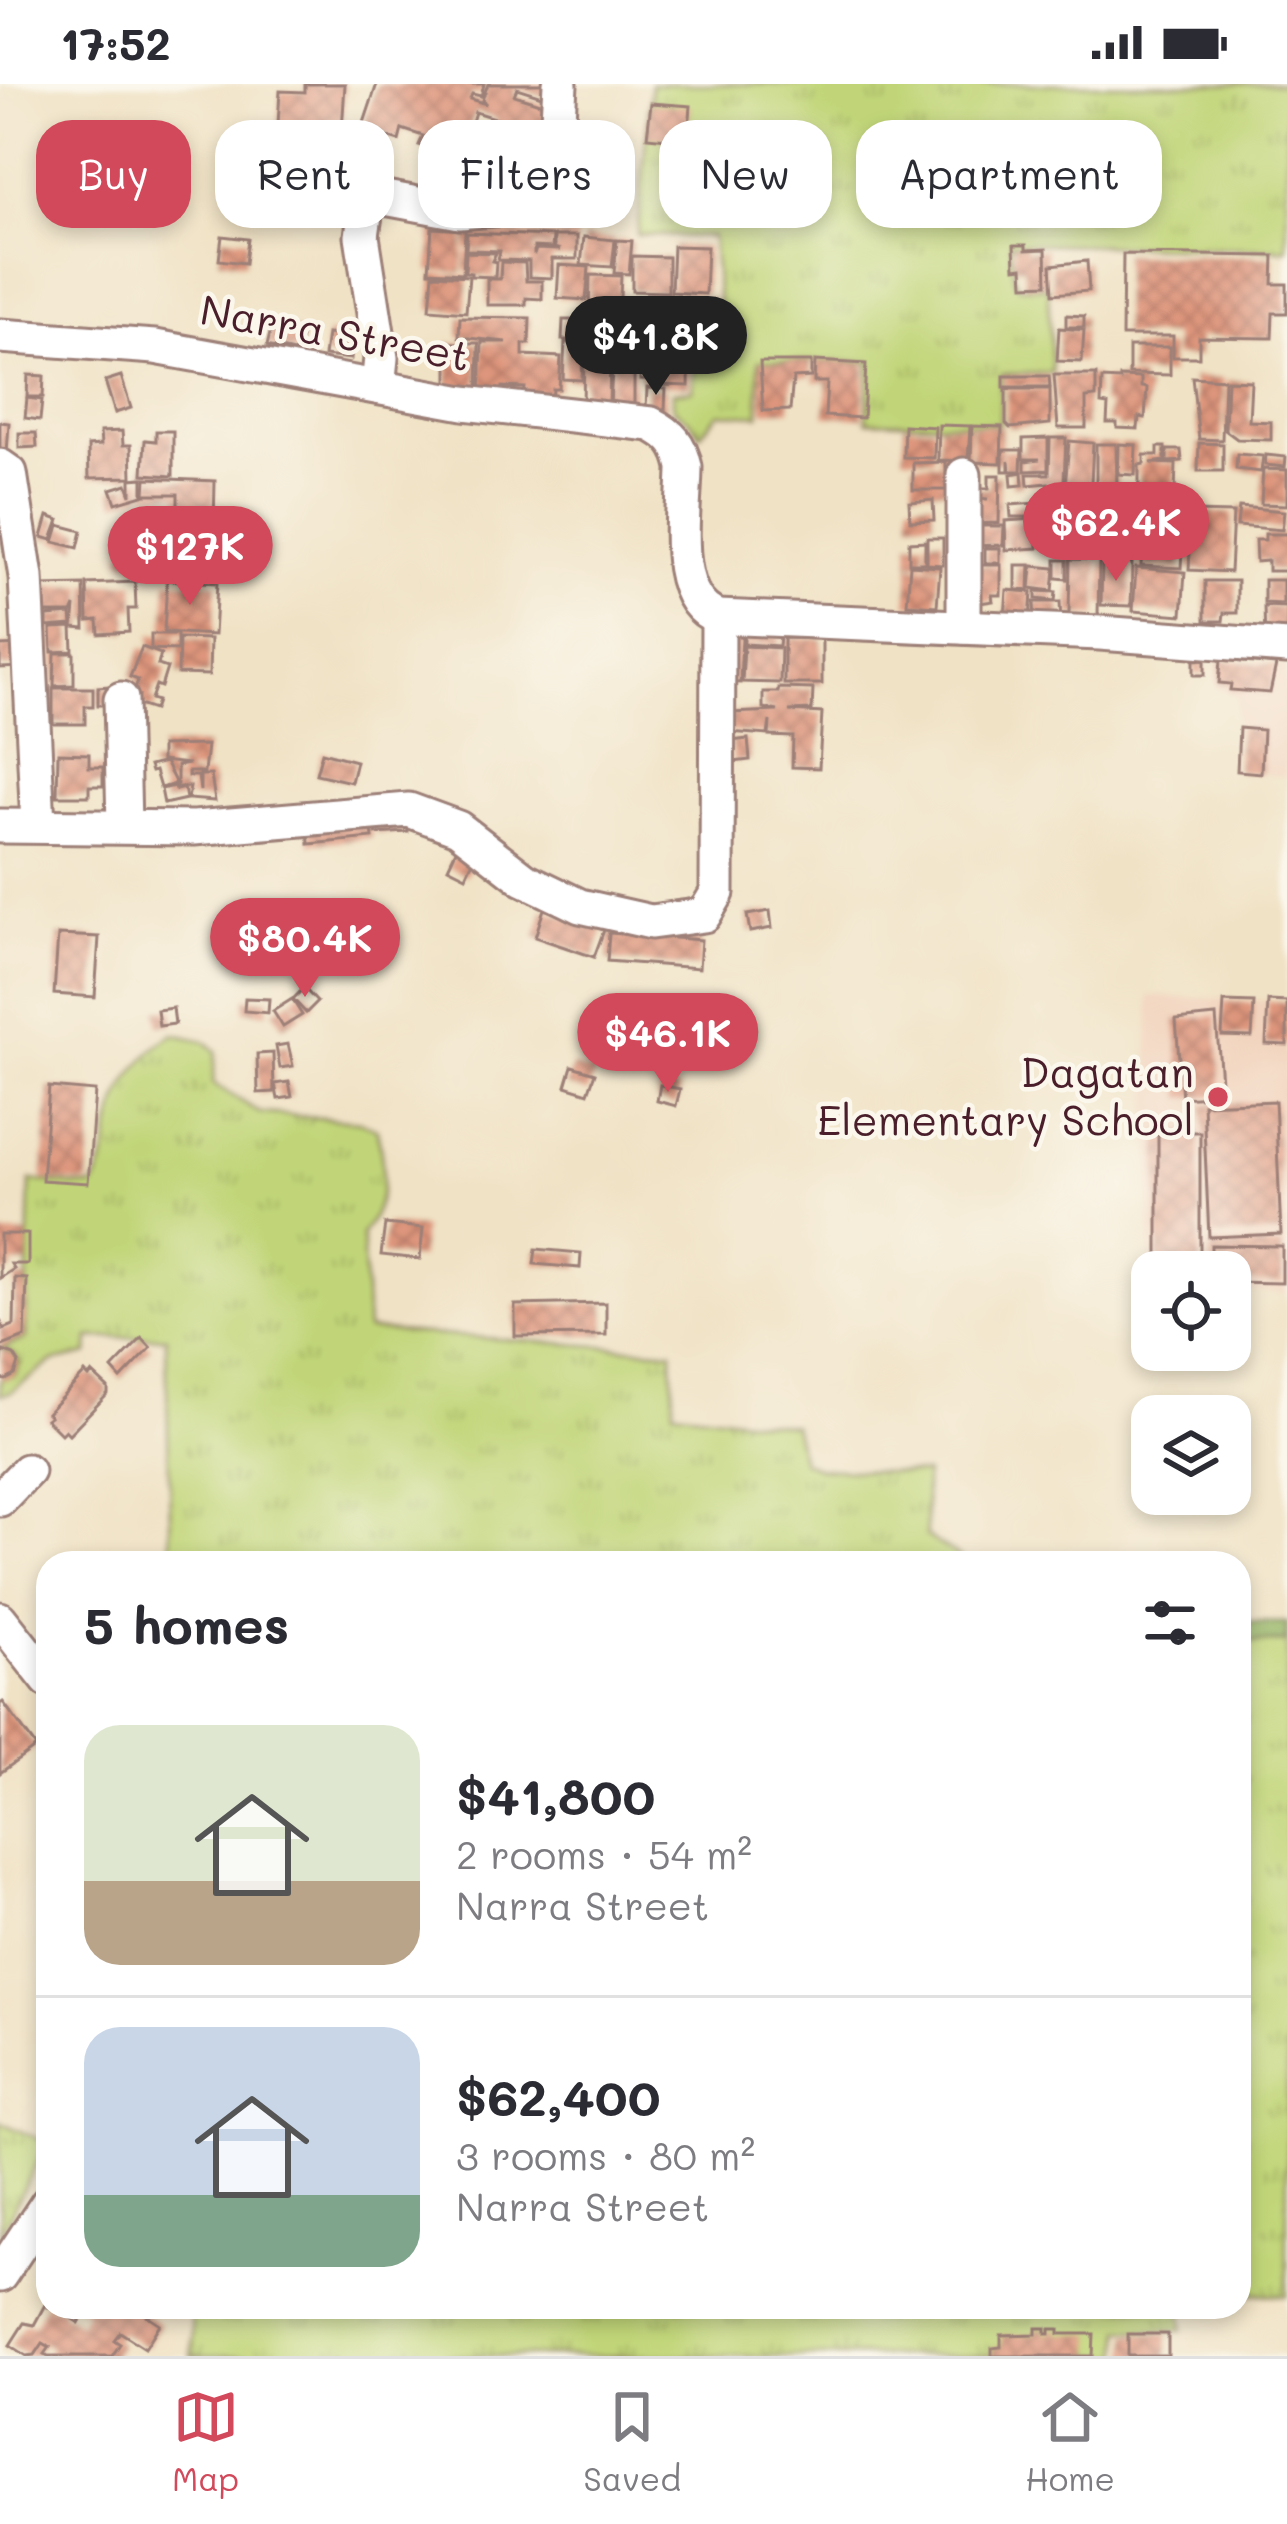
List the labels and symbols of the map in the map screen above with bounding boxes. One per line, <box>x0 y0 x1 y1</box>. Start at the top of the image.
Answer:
street label: Narra Street <box>196 281 474 382</box>
pin: $41.8K <box>558 296 754 398</box>
pin: $62.4K <box>1018 482 1214 584</box>
pin: $127K <box>106 506 274 608</box>
pin: $80.4K <box>207 898 403 1000</box>
pin: $46.1K <box>570 993 766 1095</box>
place label: Dagatan Elementary School <box>817 1044 1194 1147</box>
marker: Dagatan Elementary School <box>1205 1084 1231 1110</box>

